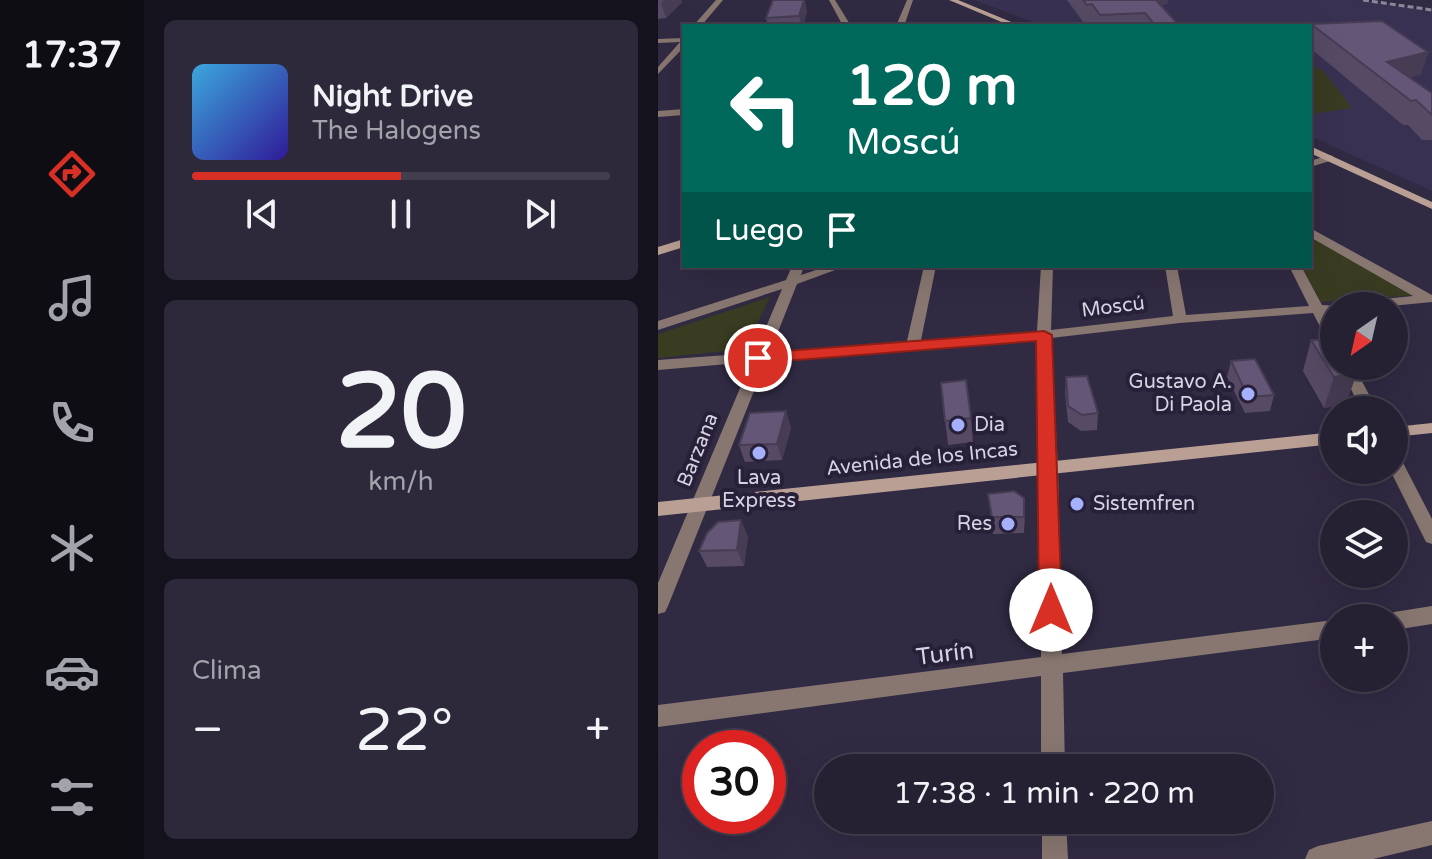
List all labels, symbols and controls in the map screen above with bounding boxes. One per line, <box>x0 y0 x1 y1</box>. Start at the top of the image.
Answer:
text: 17:37 <box>22 34 122 77</box>
text: 120 m <box>846 53 1017 120</box>
icon: left <box>714 56 818 160</box>
text: Night Drive <box>312 78 473 115</box>
text: The Halogens <box>312 115 481 146</box>
text: Moscú <box>846 121 961 164</box>
icon: directions <box>44 146 100 202</box>
icon: previous <box>240 192 284 236</box>
icon: pause <box>379 192 423 236</box>
icon: next <box>518 192 562 236</box>
icon: arrive <box>820 208 864 252</box>
text: Luego <box>714 212 804 249</box>
icon: music <box>44 270 100 326</box>
street label: Moscú <box>1080 291 1146 323</box>
north arrow <box>1320 292 1408 380</box>
map controls <box>1320 292 1408 692</box>
pin <box>724 324 792 392</box>
icon: arrive <box>736 336 780 380</box>
text: 20 <box>336 351 466 476</box>
place label: Gustavo A. Di Paola <box>1129 370 1232 417</box>
marker: Gustavo A. Di Paola <box>1239 385 1257 403</box>
icon: phone <box>44 395 100 451</box>
button: sound <box>1320 396 1408 484</box>
street label: Barzana <box>672 410 724 490</box>
place label: Dia <box>974 413 1005 437</box>
marker: Dia <box>949 416 967 434</box>
street label: Avenida de los Incas <box>825 437 1019 481</box>
marker: Lava Express <box>750 444 768 462</box>
text: km/h <box>368 466 434 497</box>
place label: Lava Express <box>722 466 796 513</box>
place label: Sistemfren <box>1093 492 1195 516</box>
marker: Sistemfren <box>1068 495 1086 513</box>
button: layers <box>1320 500 1408 588</box>
place label: Res <box>957 512 992 536</box>
marker: Res <box>999 515 1017 533</box>
icon: climate <box>44 520 100 576</box>
position arrow <box>1009 568 1093 652</box>
button: + <box>1320 604 1408 692</box>
street label: Turín <box>915 636 975 672</box>
icon: car <box>44 644 100 700</box>
text: Clima <box>192 655 262 686</box>
text: 22° <box>355 695 453 767</box>
text: − <box>192 704 223 757</box>
text: + <box>585 704 610 757</box>
speed limit sign: 30 <box>682 730 786 834</box>
icon: filters <box>44 769 100 825</box>
text: 17:38 · 1 min · 220 m <box>893 775 1195 812</box>

